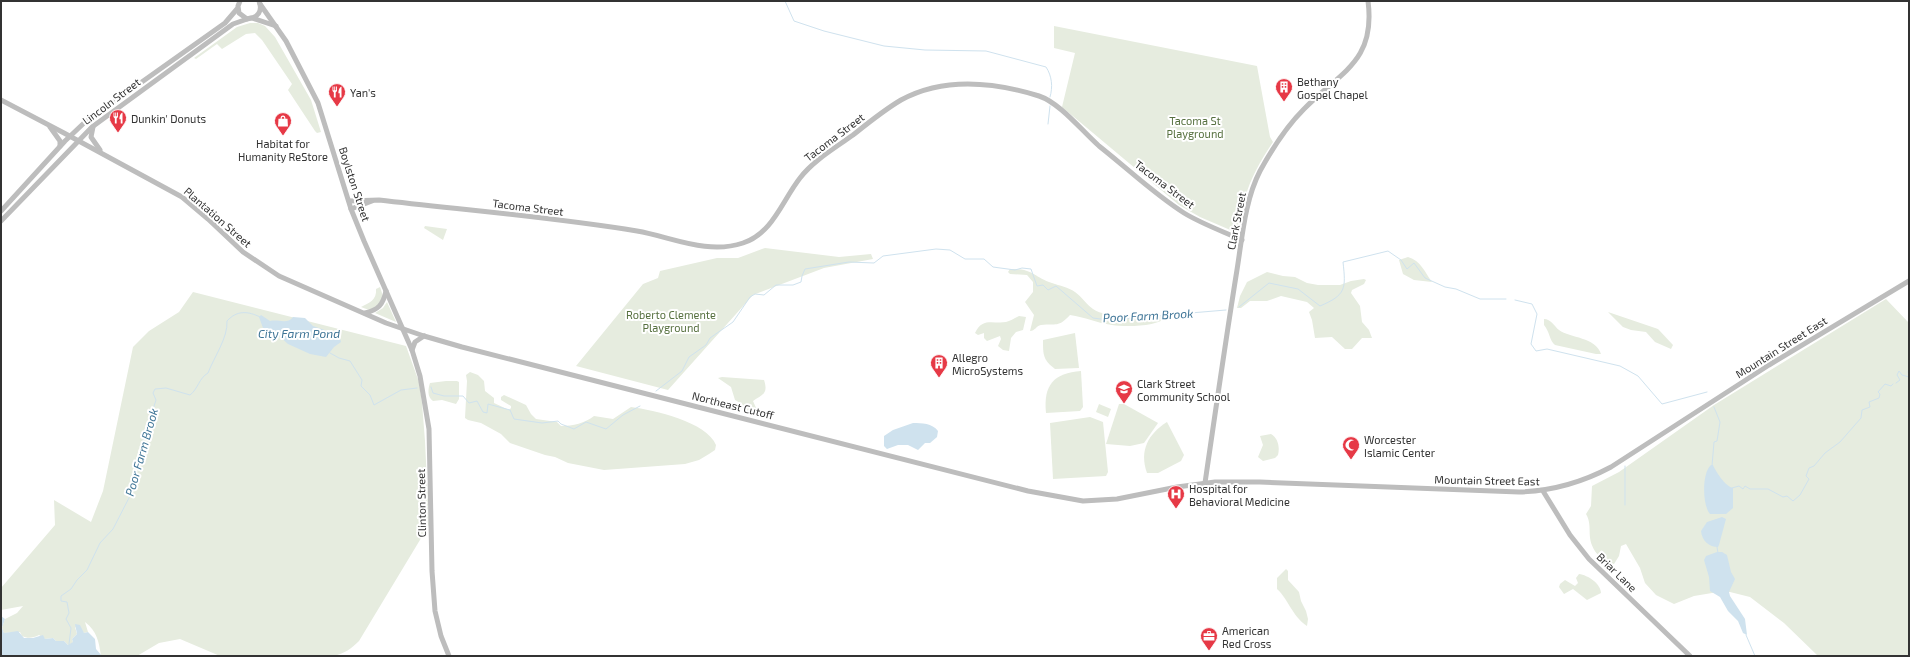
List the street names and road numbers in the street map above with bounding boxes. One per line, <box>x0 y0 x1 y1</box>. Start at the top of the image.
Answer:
street label: Lincoln Street <box>80 75 142 127</box>
street label: Tacoma Street <box>801 110 867 164</box>
street label: Boylston Street <box>337 145 373 223</box>
street label: Tacoma Street <box>1132 157 1198 211</box>
street label: Plantation Street <box>182 184 254 250</box>
street label: Clark Street <box>1224 191 1248 251</box>
street label: Tacoma Street <box>492 196 564 218</box>
street label: Mountain Street East <box>1733 314 1829 380</box>
street label: Northeast Cutoff <box>691 389 775 422</box>
street label: Clinton Street <box>414 469 428 537</box>
street label: Mountain Street East <box>1434 473 1540 487</box>
street label: Briar Lane <box>1594 550 1640 594</box>

